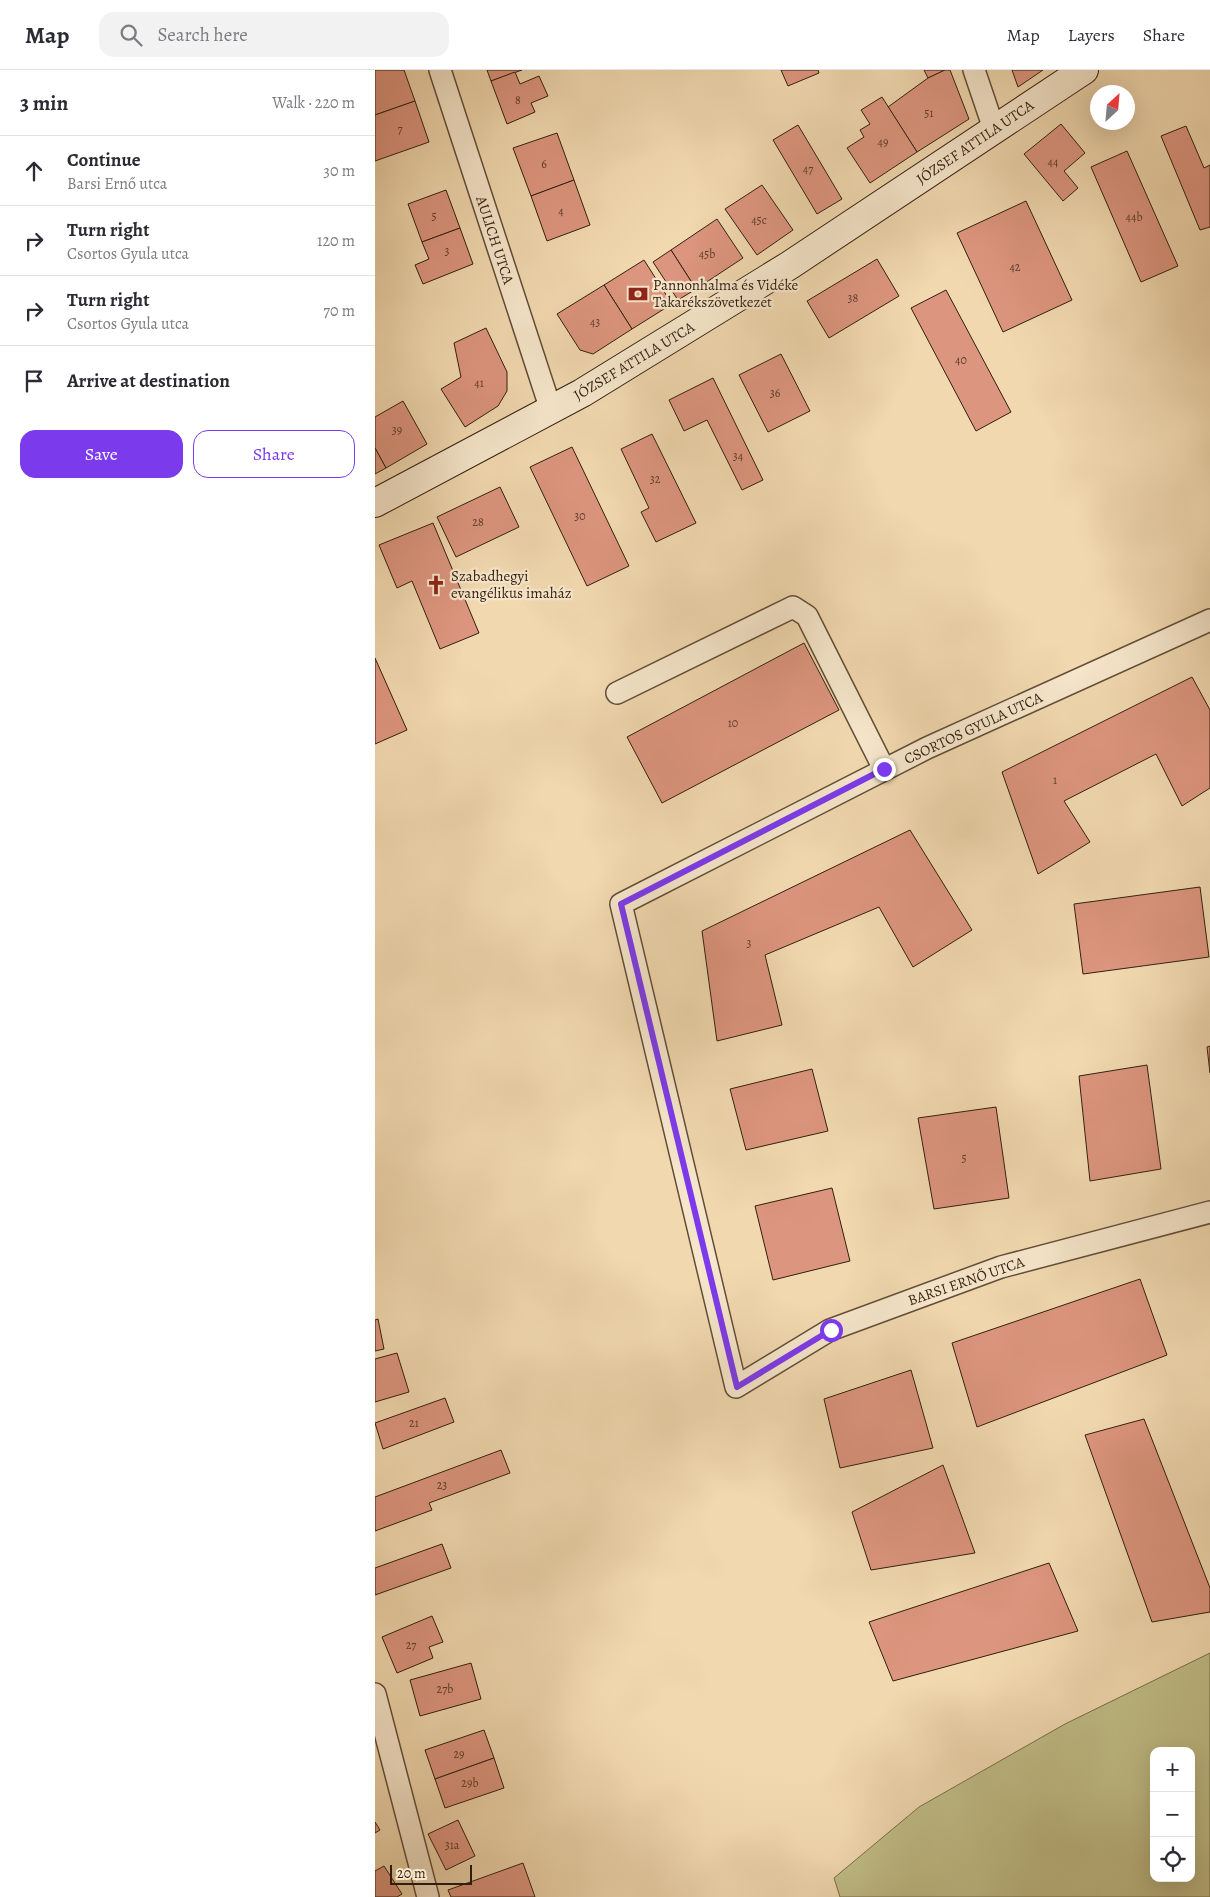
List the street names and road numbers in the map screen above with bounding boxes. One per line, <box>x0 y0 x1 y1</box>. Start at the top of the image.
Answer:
street label: JÓZSEF ATTILA UTCA <box>912 95 1038 189</box>
street label: AULICH UTCA <box>471 192 519 287</box>
street label: JÓZSEF ATTILA UTCA <box>570 317 698 405</box>
street label: CSORTOS GYULA UTCA <box>901 687 1046 769</box>
street label: BARSI ERNŐ UTCA <box>905 1252 1027 1310</box>

